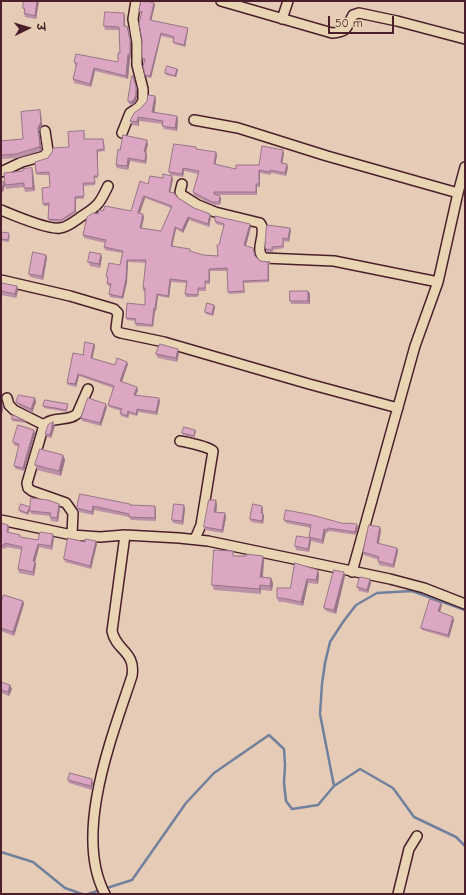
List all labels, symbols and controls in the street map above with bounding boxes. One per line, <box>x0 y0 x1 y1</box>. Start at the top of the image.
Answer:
north arrow <box>8 8 48 48</box>
scale bar <box>330 8 396 34</box>
text: 50 m <box>335 16 363 30</box>
text: उ <box>34 23 47 31</box>

